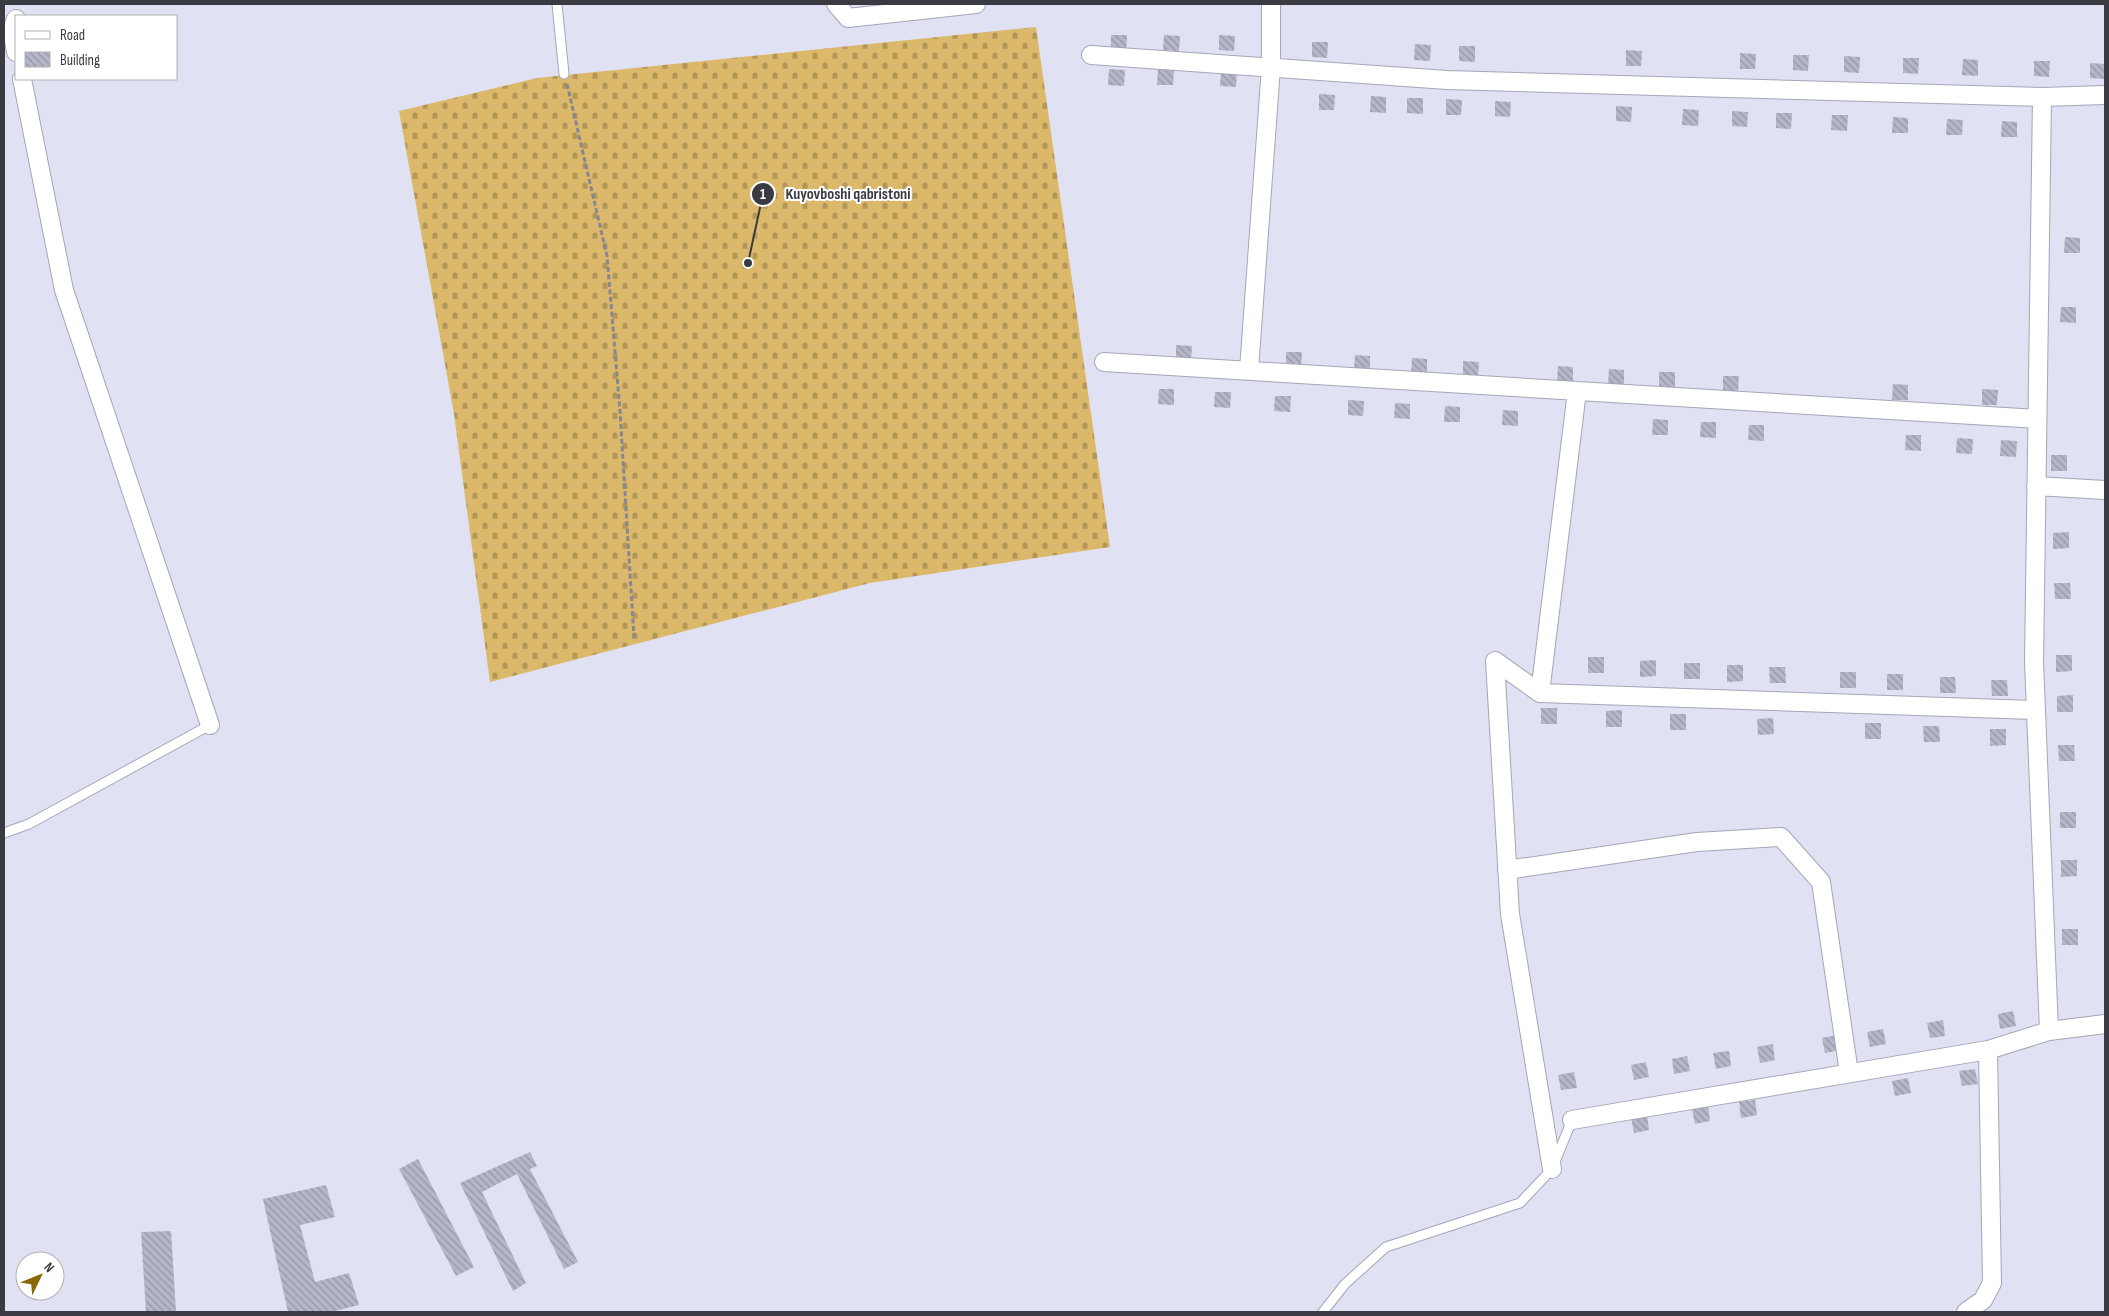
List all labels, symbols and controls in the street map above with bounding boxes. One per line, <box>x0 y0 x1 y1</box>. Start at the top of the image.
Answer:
legend <box>15 15 178 80</box>
text: Road <box>60 26 85 45</box>
text: Building <box>60 51 100 70</box>
callout: Kuyovboshi qabristoni <box>751 178 920 209</box>
text: 1 <box>760 185 766 204</box>
text: Kuyovboshi qabristoni <box>786 185 910 204</box>
north arrow <box>15 1251 65 1301</box>
text: N <box>40 1259 58 1276</box>

